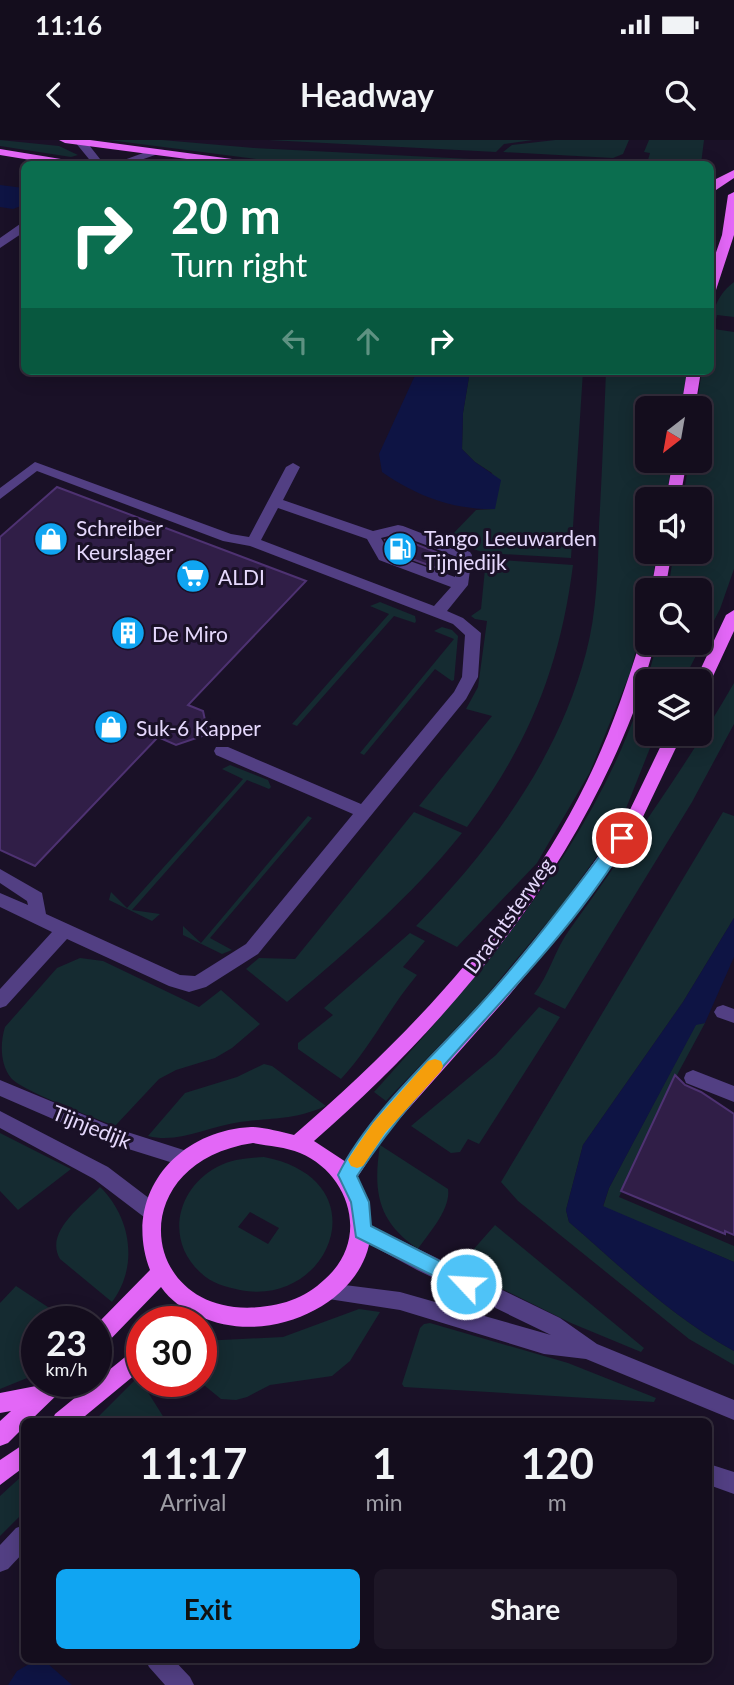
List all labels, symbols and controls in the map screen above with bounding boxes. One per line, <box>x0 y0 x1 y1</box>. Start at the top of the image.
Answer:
text: 11:16 <box>35 9 102 41</box>
text: Headway <box>300 75 434 114</box>
icon: back <box>35 76 73 114</box>
icon: search <box>661 76 699 114</box>
text: 20 m <box>171 186 281 244</box>
icon: right <box>56 189 147 280</box>
text: Turn right <box>171 245 307 284</box>
icon: left <box>276 322 314 360</box>
icon: ahead <box>349 322 387 360</box>
icon: right <box>422 322 460 360</box>
north arrow <box>635 396 712 472</box>
map controls <box>635 396 712 746</box>
button: sound <box>635 487 712 564</box>
place label: Schreiber Keurslager <box>76 515 174 564</box>
shop icon: Schreiber Keurslager <box>32 520 70 558</box>
place label: Tango Leeuwarden Tijnjedijk <box>424 525 597 574</box>
fuel station icon: Tango Leeuwarden Tijnjedijk <box>381 530 419 568</box>
supermarket icon: ALDI <box>174 557 212 595</box>
place label: ALDI <box>218 564 265 589</box>
button: search <box>635 578 712 655</box>
building icon: De Miro <box>109 614 147 652</box>
place label: De Miro <box>152 621 228 646</box>
button: layers <box>635 669 712 746</box>
shop icon: Suk-6 Kapper <box>92 708 130 746</box>
place label: Suk-6 Kapper <box>136 715 261 740</box>
pin <box>592 808 652 868</box>
icon: arrive <box>603 819 641 857</box>
street label: Drachtsterweg <box>458 852 558 978</box>
street label: Tijnjedijk <box>49 1099 135 1153</box>
position arrow <box>429 1247 503 1321</box>
speed limit sign: 30 <box>126 1306 217 1397</box>
text: 23 <box>46 1321 87 1363</box>
text: km/h <box>45 1358 88 1380</box>
text: 11:17 <box>139 1438 247 1488</box>
text: 1 <box>372 1438 396 1488</box>
text: 120 <box>521 1438 594 1488</box>
text: Arrival <box>160 1488 226 1516</box>
text: min <box>365 1488 403 1516</box>
text: m <box>548 1488 567 1516</box>
button: Exit <box>56 1569 360 1649</box>
button: Share <box>374 1569 677 1649</box>

